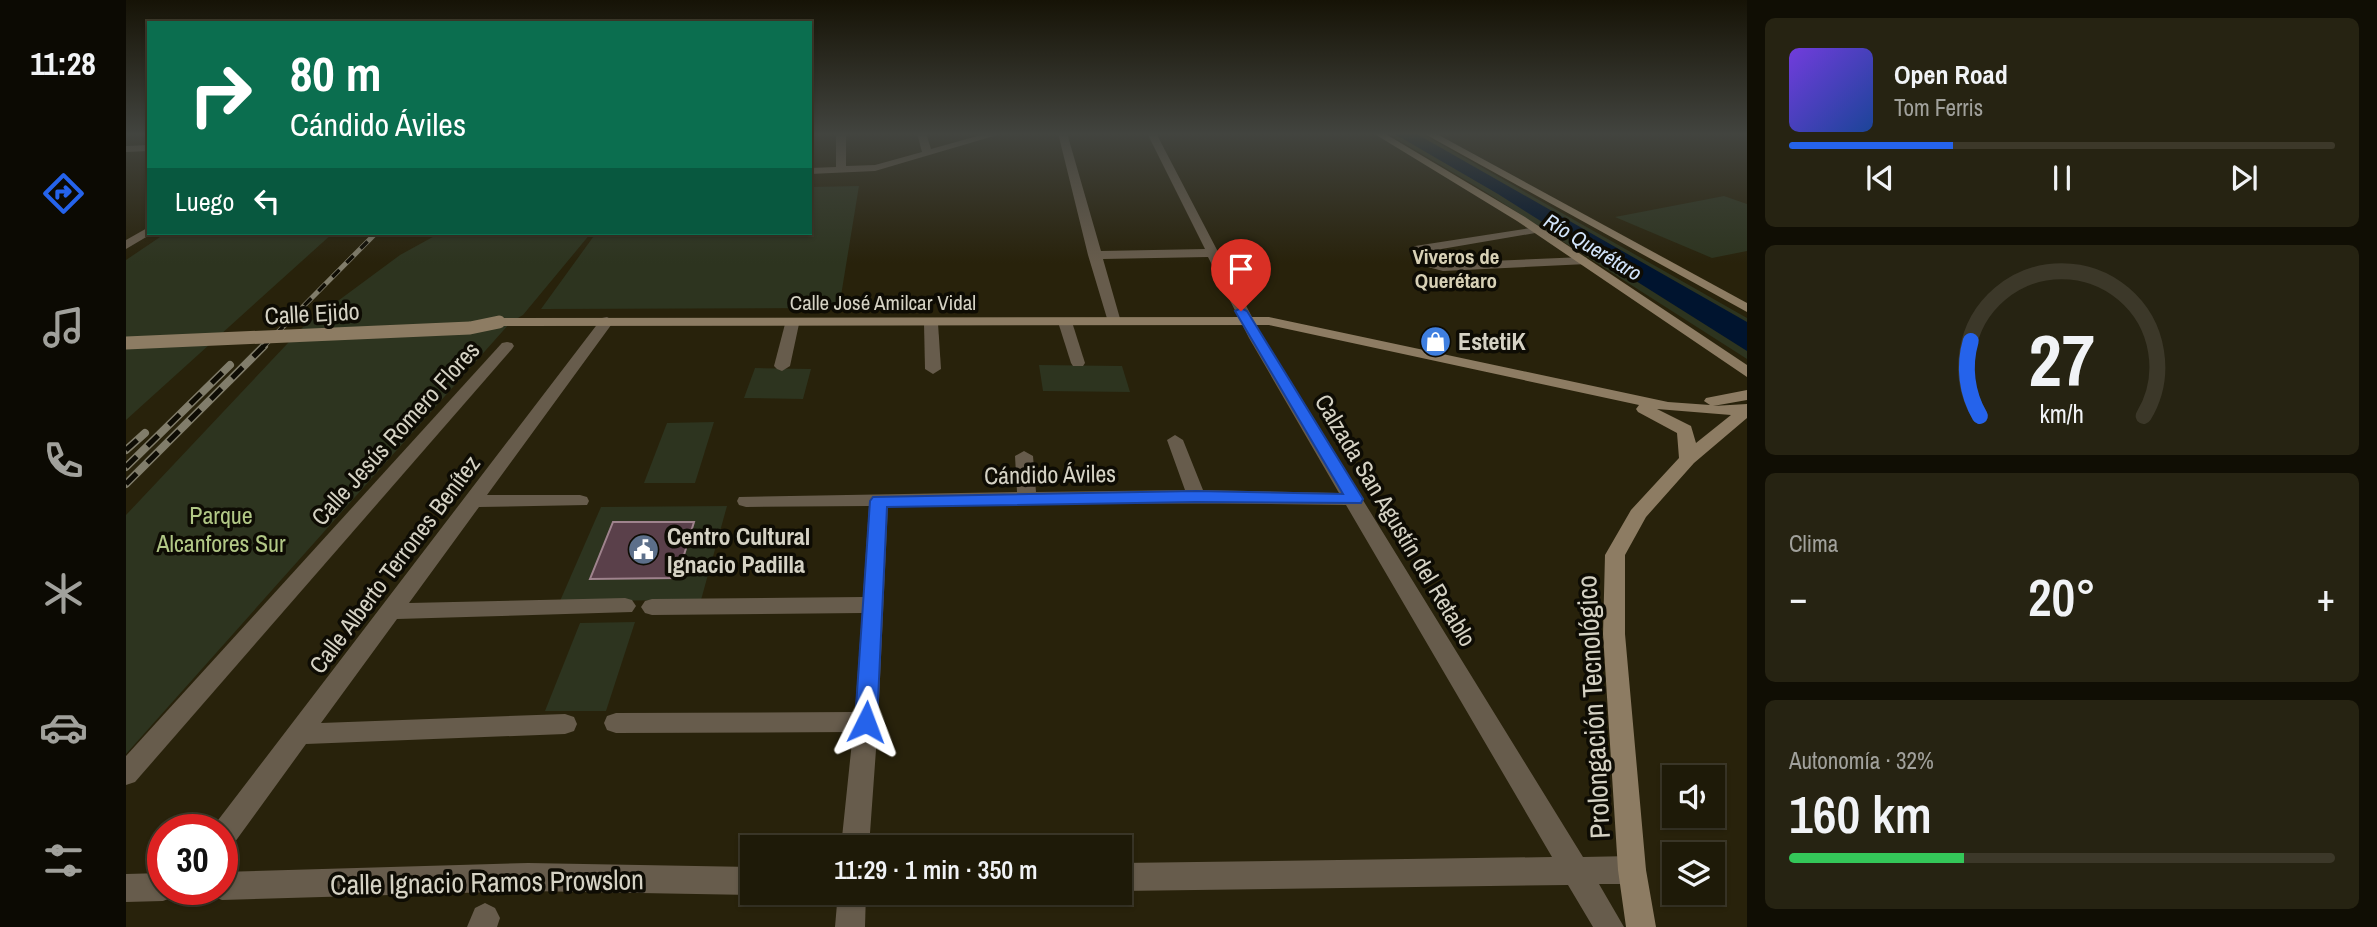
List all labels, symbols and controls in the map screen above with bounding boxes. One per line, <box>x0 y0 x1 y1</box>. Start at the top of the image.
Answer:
text: 80 m <box>290 40 382 106</box>
text: 11:28 <box>30 42 96 85</box>
icon: right <box>175 49 266 140</box>
text: Open Road <box>1894 57 2008 92</box>
text: Tom Ferris <box>1894 92 1983 123</box>
text: Cándido Áviles <box>290 103 466 146</box>
icon: previous <box>1861 159 1899 197</box>
icon: pause <box>2043 159 2081 197</box>
icon: next <box>2225 159 2263 197</box>
icon: directions <box>39 169 88 218</box>
icon: left <box>248 182 286 220</box>
text: Luego <box>175 184 234 219</box>
water label: Río Querétaro <box>1539 206 1647 288</box>
pin <box>1211 239 1271 311</box>
district label: Viveros de Querétaro <box>1413 242 1499 295</box>
icon: arrive <box>1222 250 1260 288</box>
street label: Calle José Amilcar Vidal <box>790 288 976 317</box>
street label: Calle Ejido <box>264 295 360 331</box>
icon: music <box>39 303 88 352</box>
text: 27 <box>2029 311 2095 409</box>
shop icon: EstetiK <box>1418 324 1452 358</box>
place label: EstetiK <box>1458 325 1527 357</box>
street label: Calle Jesús Romero Flores <box>304 334 486 532</box>
street label: Calzada San Agustín del Retablo <box>1308 388 1484 652</box>
text: km/h <box>2040 397 2084 431</box>
icon: phone <box>39 436 88 485</box>
street label: Calle Alberto Terrones Benítez <box>301 448 487 680</box>
street label: Cándido Áviles <box>984 457 1116 491</box>
park label: Parque Alcanfores Sur <box>155 499 286 559</box>
place label: Centro Cultural Ignacio Padilla <box>667 520 810 580</box>
text: Clima <box>1789 528 1838 559</box>
public building icon: Centro Cultural Ignacio Padilla <box>627 533 661 567</box>
text: 20° <box>2028 562 2096 632</box>
icon: climate <box>39 569 88 618</box>
text: − <box>1789 572 1807 623</box>
text: + <box>2317 572 2335 623</box>
street label: Prolongación Tecnológico <box>1567 574 1619 840</box>
position arrow <box>829 685 903 759</box>
icon: car <box>39 703 88 752</box>
text: Autonomía · 32% <box>1789 745 1934 776</box>
map controls <box>1662 765 1725 905</box>
button: sound <box>1662 765 1725 828</box>
text: 160 km <box>1789 779 1932 849</box>
speed limit sign: 30 <box>147 814 238 905</box>
icon: filters <box>39 836 88 885</box>
button: layers <box>1662 842 1725 905</box>
text: 11:29 · 1 min · 350 m <box>834 852 1038 887</box>
street label: Calle Ignacio Ramos Prowslon <box>330 860 644 904</box>

